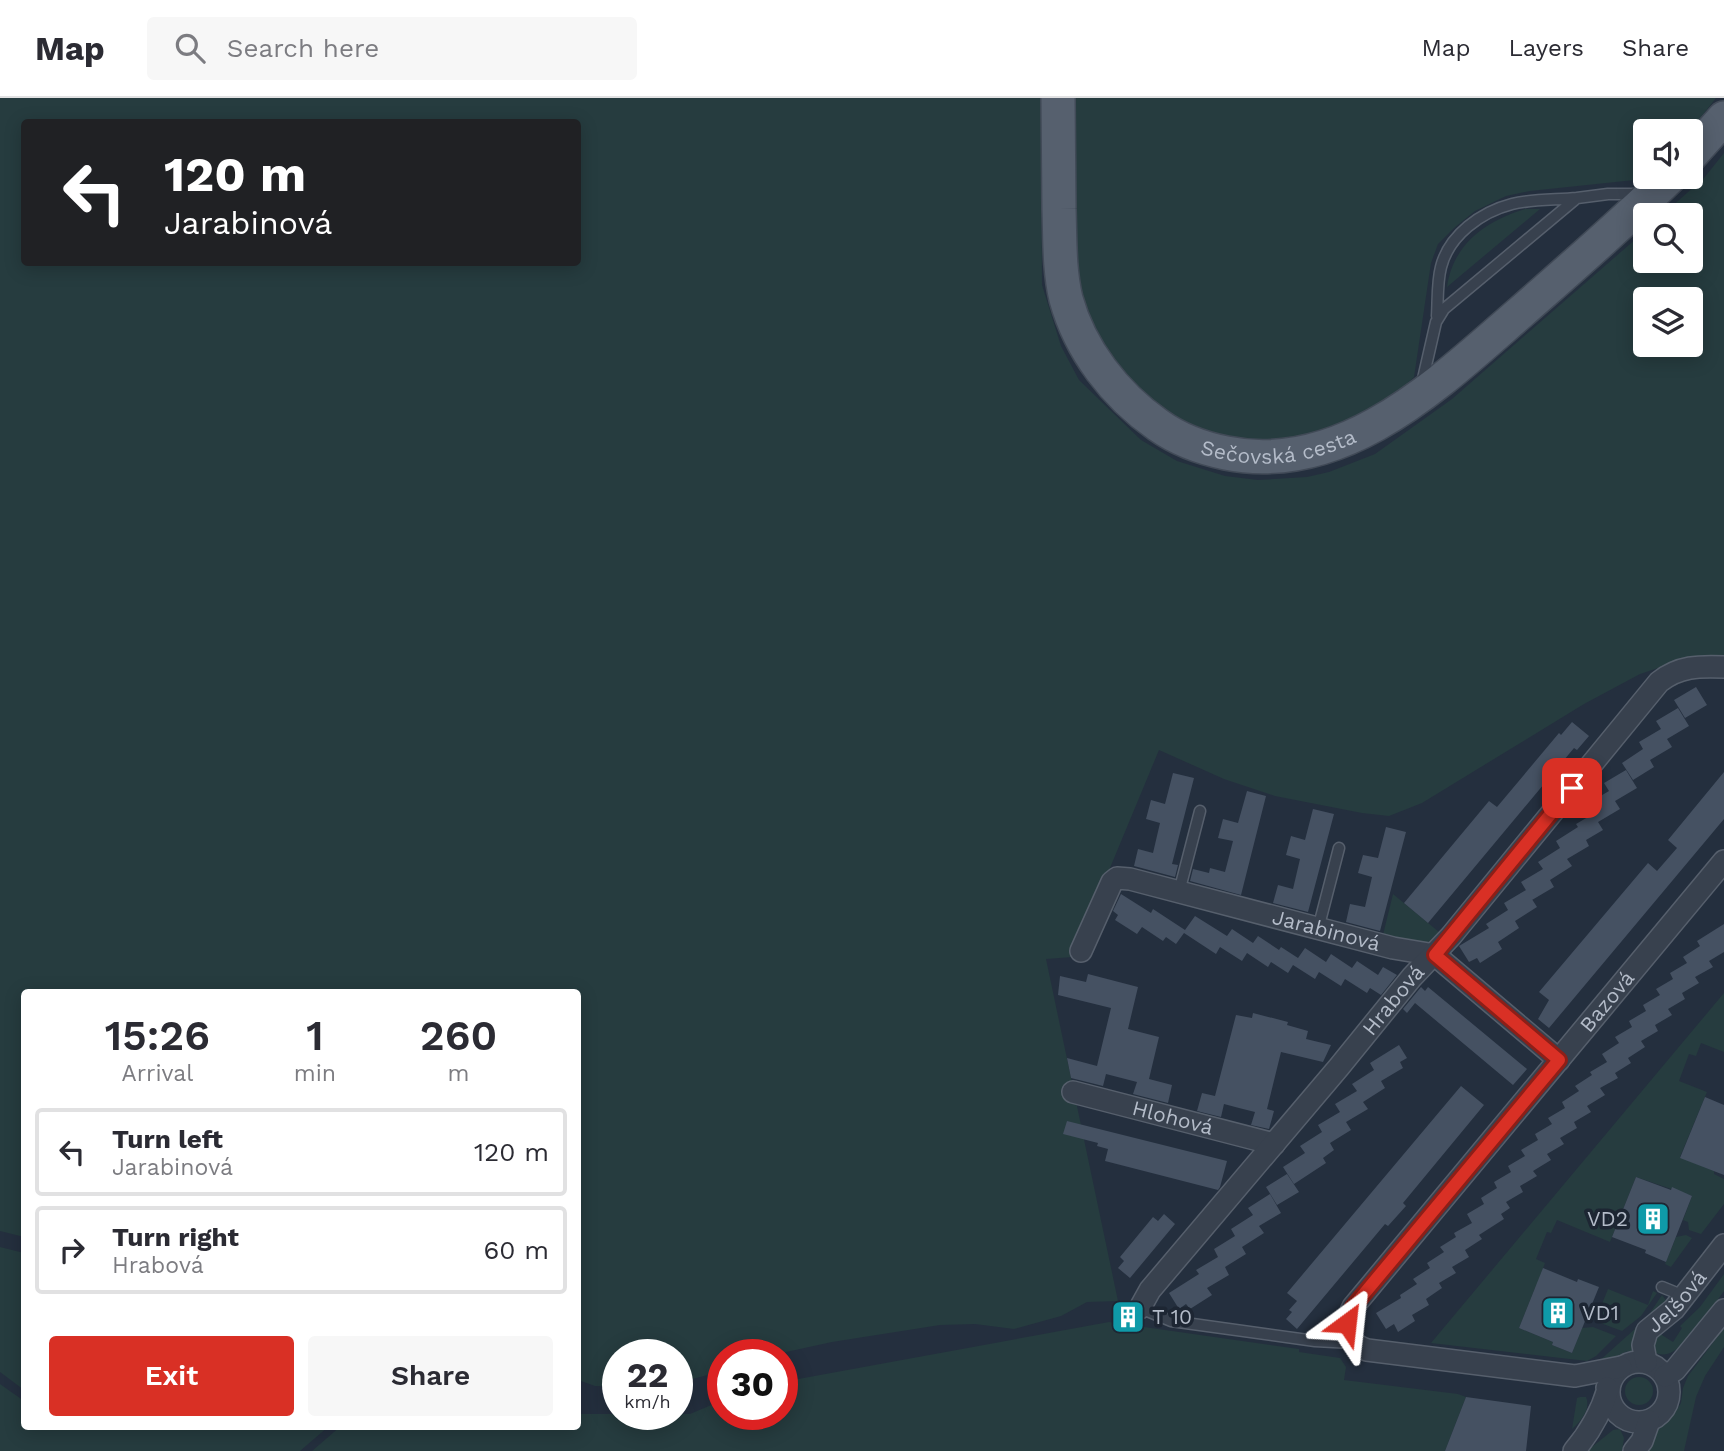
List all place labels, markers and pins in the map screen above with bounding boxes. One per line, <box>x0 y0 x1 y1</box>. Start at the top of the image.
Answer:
pin <box>1542 758 1602 818</box>
building icon: VD2 <box>1634 1200 1672 1238</box>
place label: VD2 <box>1587 1206 1628 1231</box>
building icon: VD1 <box>1539 1294 1577 1332</box>
building icon: T 10 <box>1109 1298 1147 1336</box>
place label: VD1 <box>1582 1300 1619 1325</box>
place label: T 10 <box>1152 1304 1192 1329</box>

